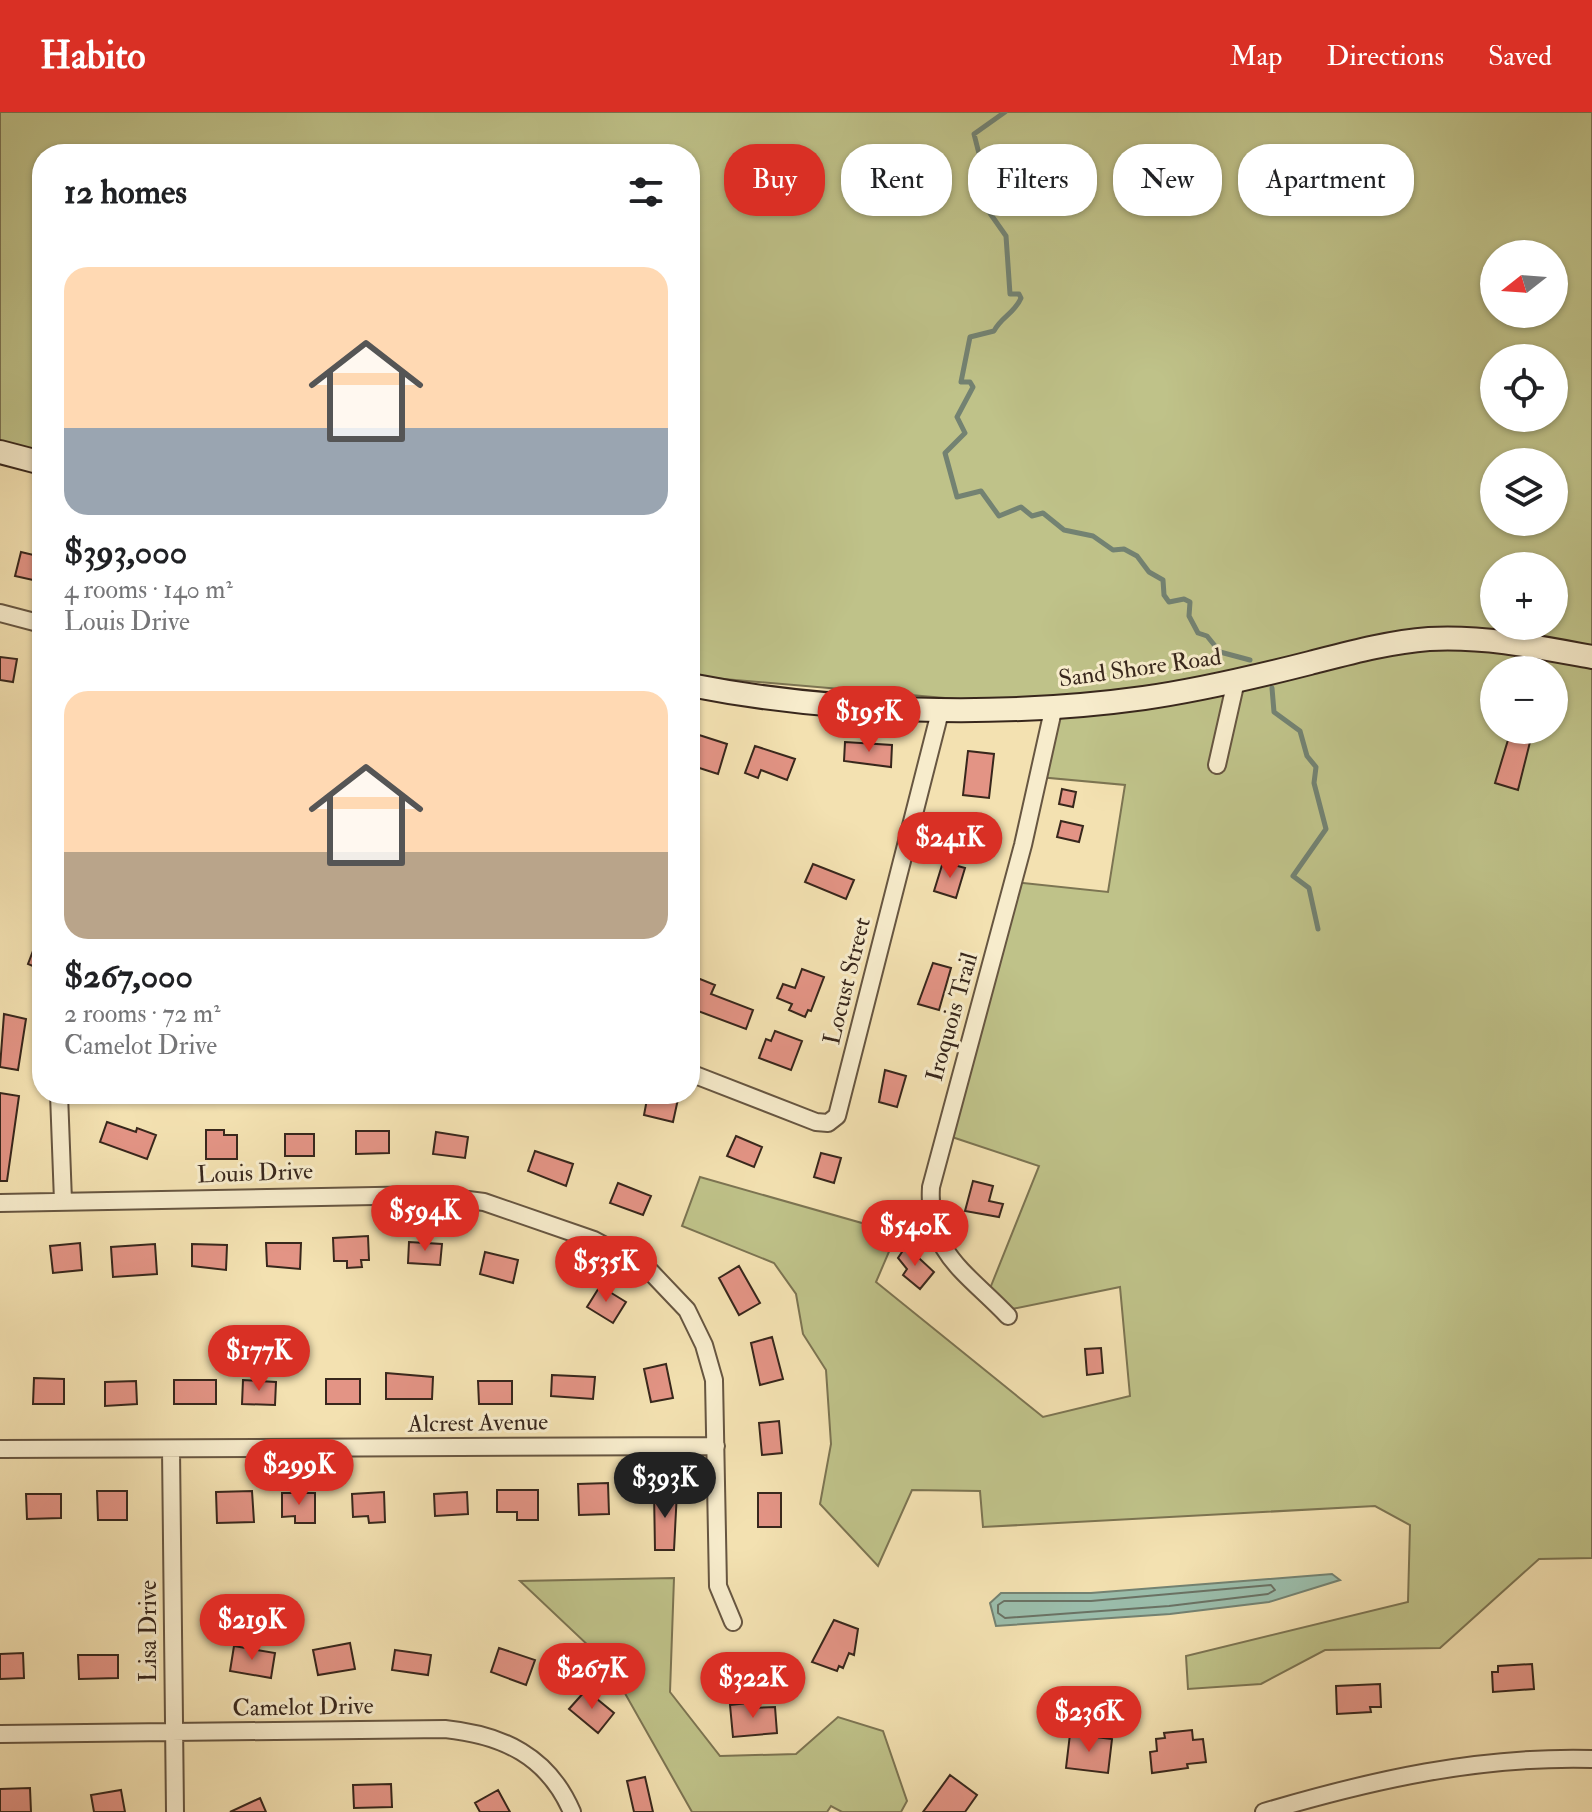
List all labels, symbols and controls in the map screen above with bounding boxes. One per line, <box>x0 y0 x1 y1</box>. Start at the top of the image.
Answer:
text: Habito <box>40 32 146 80</box>
text: Map <box>1230 39 1283 74</box>
text: Directions <box>1327 39 1444 74</box>
text: Saved <box>1488 39 1552 74</box>
chip: Buy <box>724 144 825 216</box>
chip: Rent <box>841 144 952 216</box>
chip: Filters <box>968 144 1097 216</box>
chip: New <box>1113 144 1222 216</box>
chip: Apartment <box>1238 144 1414 216</box>
icon: filters <box>624 170 668 214</box>
text: 12 homes <box>64 171 187 214</box>
north arrow <box>1480 240 1568 328</box>
map controls <box>1480 240 1568 744</box>
icon: home <box>294 319 438 463</box>
button: locate <box>1480 344 1568 432</box>
button: layers <box>1480 448 1568 536</box>
text: $393,000 <box>64 531 187 574</box>
button: + <box>1480 552 1568 640</box>
text: 4 rooms · 140 m² <box>64 574 233 606</box>
text: Louis Drive <box>64 606 190 638</box>
street label: Sand Shore Road <box>1057 641 1224 695</box>
button: − <box>1480 656 1568 744</box>
pin: $195K <box>813 686 925 754</box>
text: $195K <box>836 696 902 728</box>
icon: home <box>294 743 438 887</box>
pin: $241K <box>894 812 1006 880</box>
text: $241K <box>915 822 985 854</box>
street label: Locust Street <box>816 914 878 1048</box>
street label: Iroquois Trail <box>919 949 985 1085</box>
text: $267,000 <box>64 955 193 998</box>
text: 2 rooms · 72 m² <box>64 998 221 1030</box>
text: Camelot Drive <box>64 1030 217 1062</box>
street label: Louis Drive <box>196 1155 314 1191</box>
pin: $594K <box>369 1185 481 1253</box>
text: $594K <box>389 1195 461 1227</box>
pin: $540K <box>859 1200 971 1268</box>
text: $540K <box>879 1210 951 1242</box>
pin: $535K <box>550 1236 662 1304</box>
text: $535K <box>573 1246 639 1278</box>
pin: $177K <box>203 1325 315 1393</box>
text: $177K <box>226 1335 292 1367</box>
street label: Alcrest Avenue <box>407 1406 548 1440</box>
pin: $299K <box>243 1439 355 1507</box>
text: $299K <box>263 1449 335 1481</box>
pin: $393K <box>609 1452 721 1520</box>
text: $393K <box>632 1462 698 1494</box>
street label: Lisa Drive <box>133 1580 164 1682</box>
pin: $219K <box>196 1594 308 1662</box>
text: $219K <box>218 1604 286 1636</box>
pin: $267K <box>536 1643 648 1711</box>
pin: $322K <box>697 1652 809 1720</box>
text: $267K <box>556 1653 628 1685</box>
text: $322K <box>718 1662 788 1694</box>
pin: $236K <box>1033 1686 1145 1754</box>
street label: Camelot Drive <box>232 1690 374 1724</box>
text: $236K <box>1054 1696 1124 1728</box>

